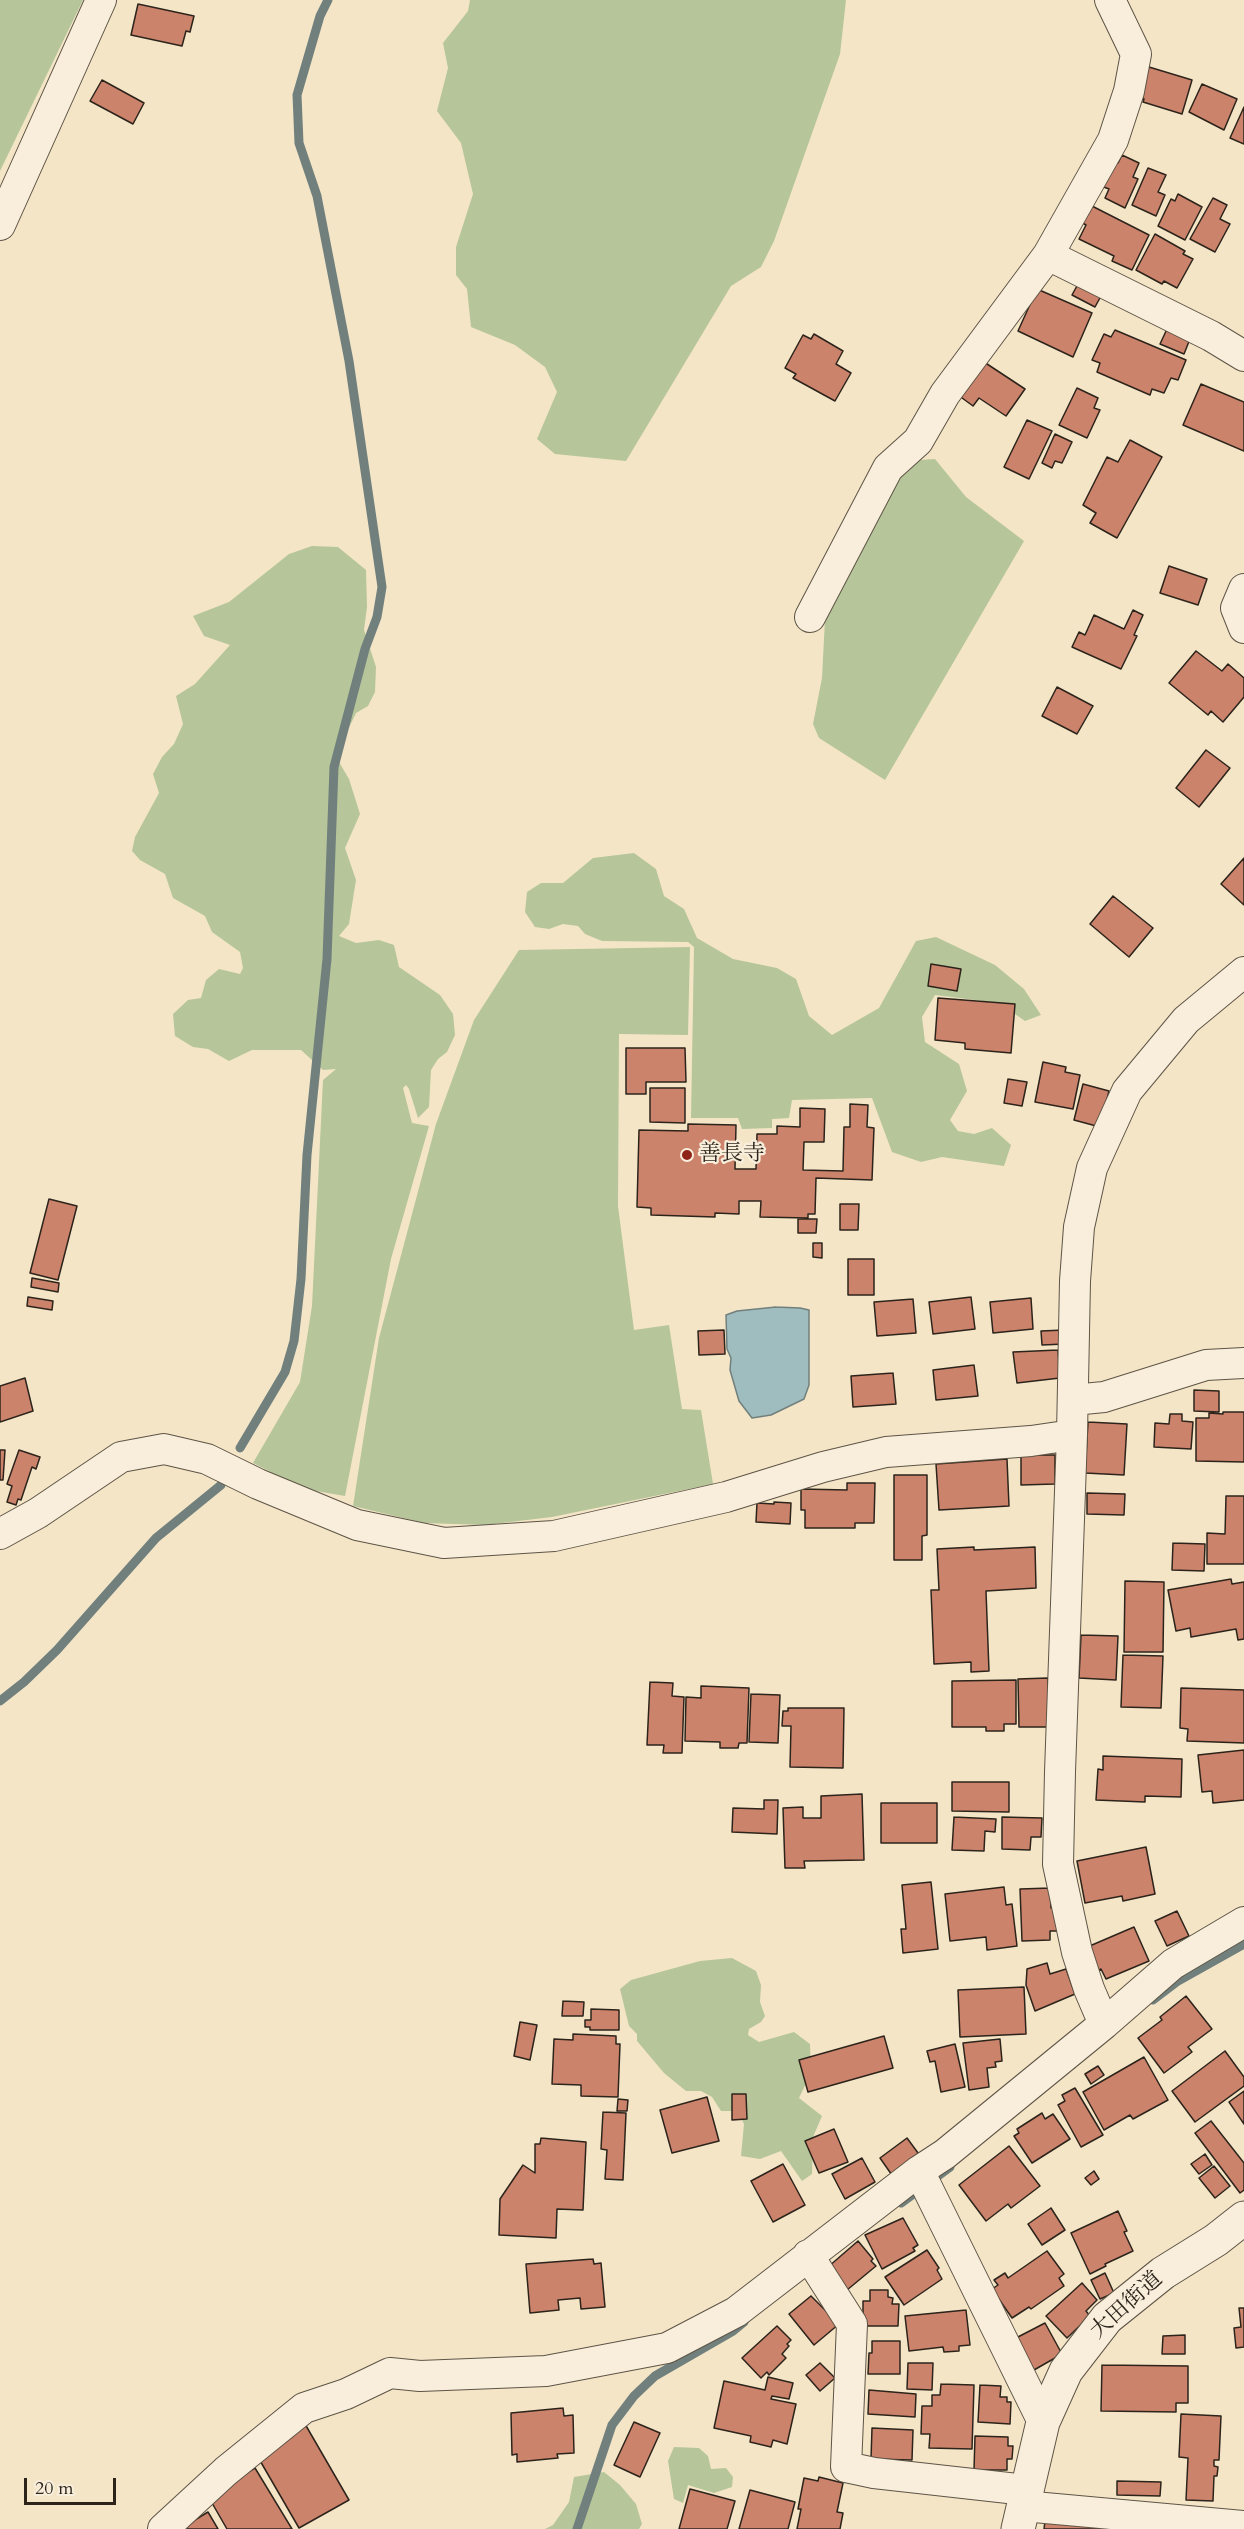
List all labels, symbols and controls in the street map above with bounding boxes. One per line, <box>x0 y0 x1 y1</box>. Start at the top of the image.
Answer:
place label: 善長寺 <box>699 1142 765 1168</box>
marker: 善長寺 <box>680 1148 694 1162</box>
street label: 大田街道 <box>1085 2267 1169 2345</box>
scale bar <box>27 2466 118 2504</box>
text: 20 m <box>35 2476 74 2501</box>

